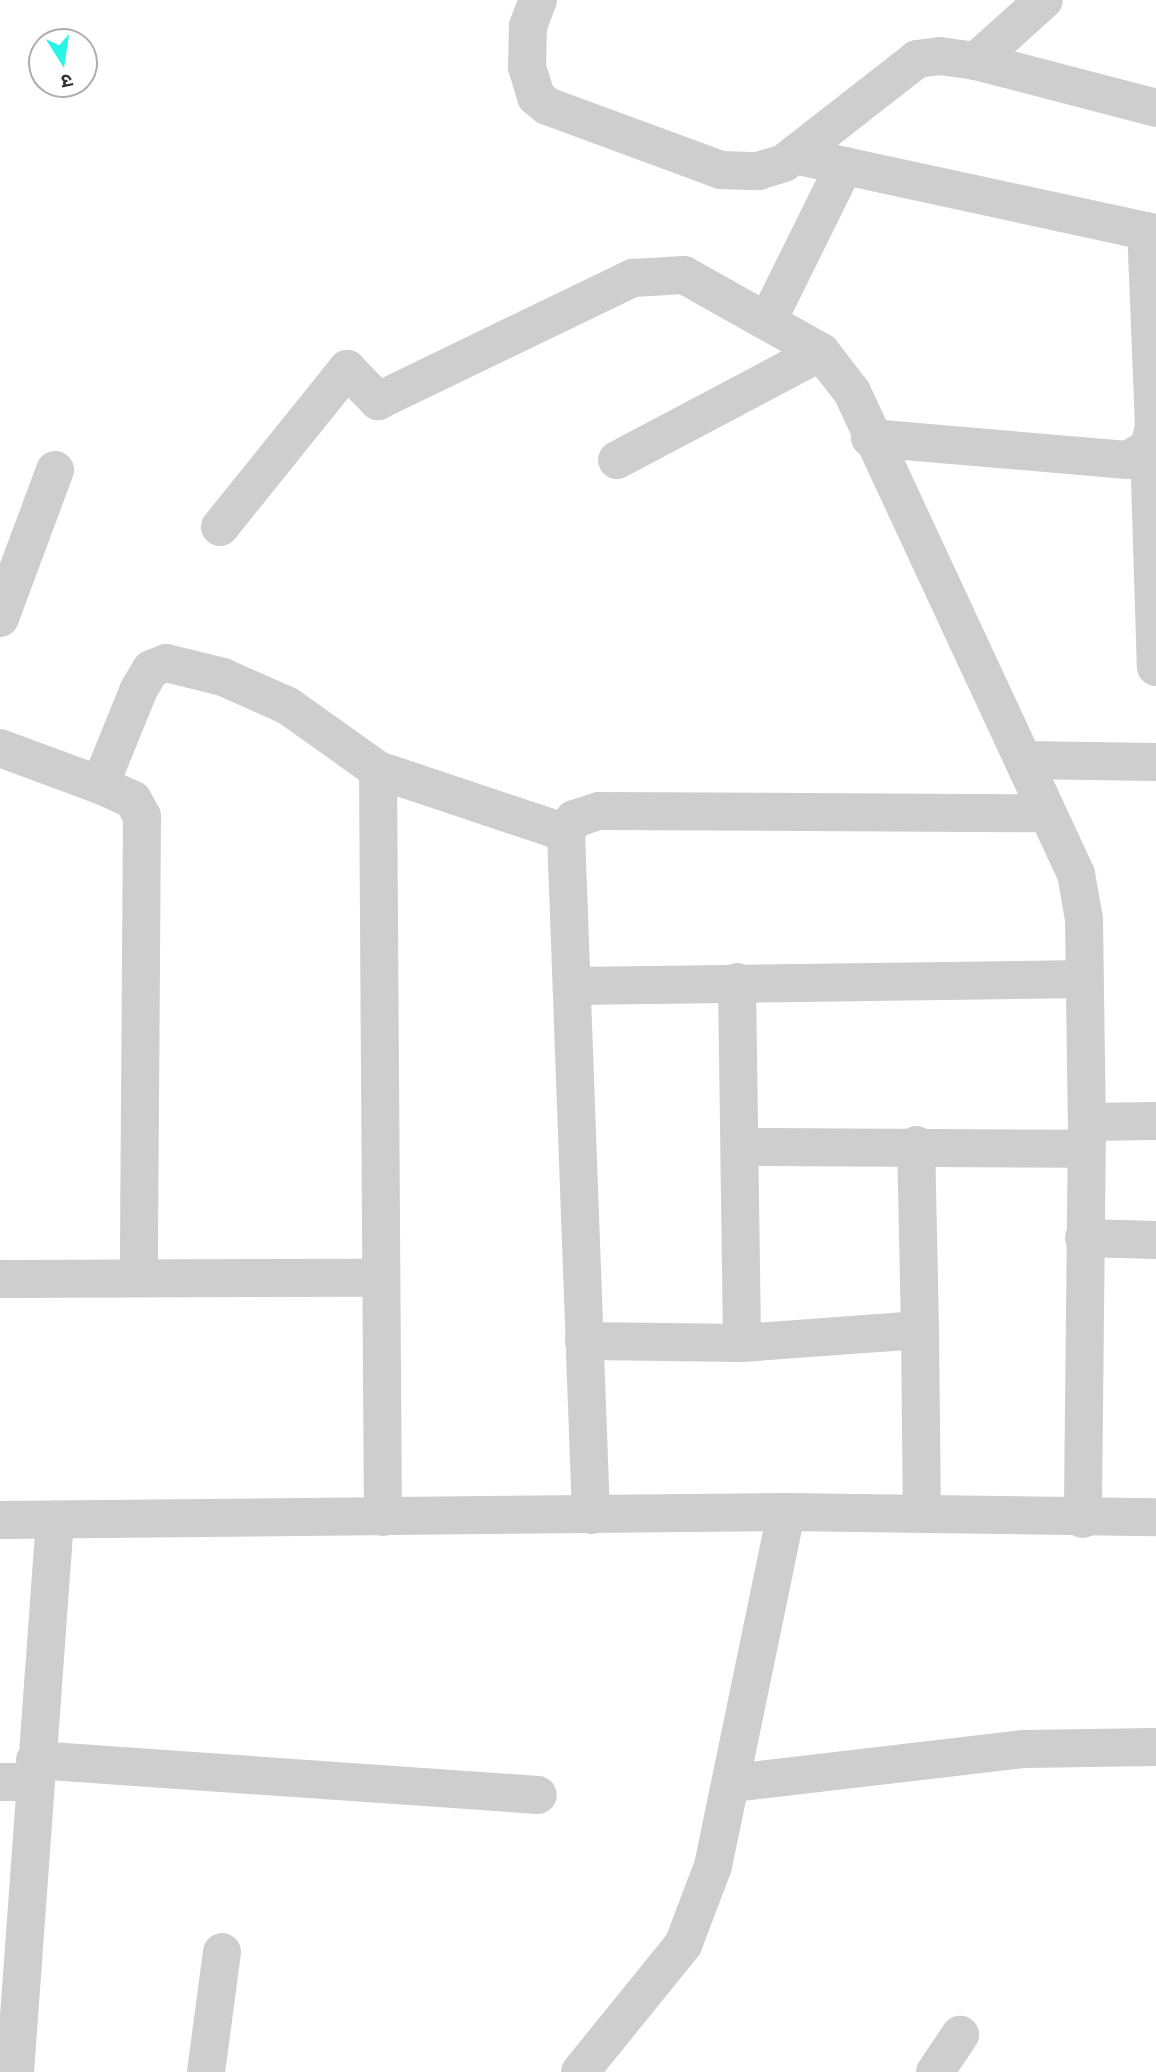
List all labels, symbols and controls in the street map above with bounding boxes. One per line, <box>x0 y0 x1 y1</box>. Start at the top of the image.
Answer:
north arrow <box>28 28 98 98</box>
text: उ <box>59 68 75 95</box>

